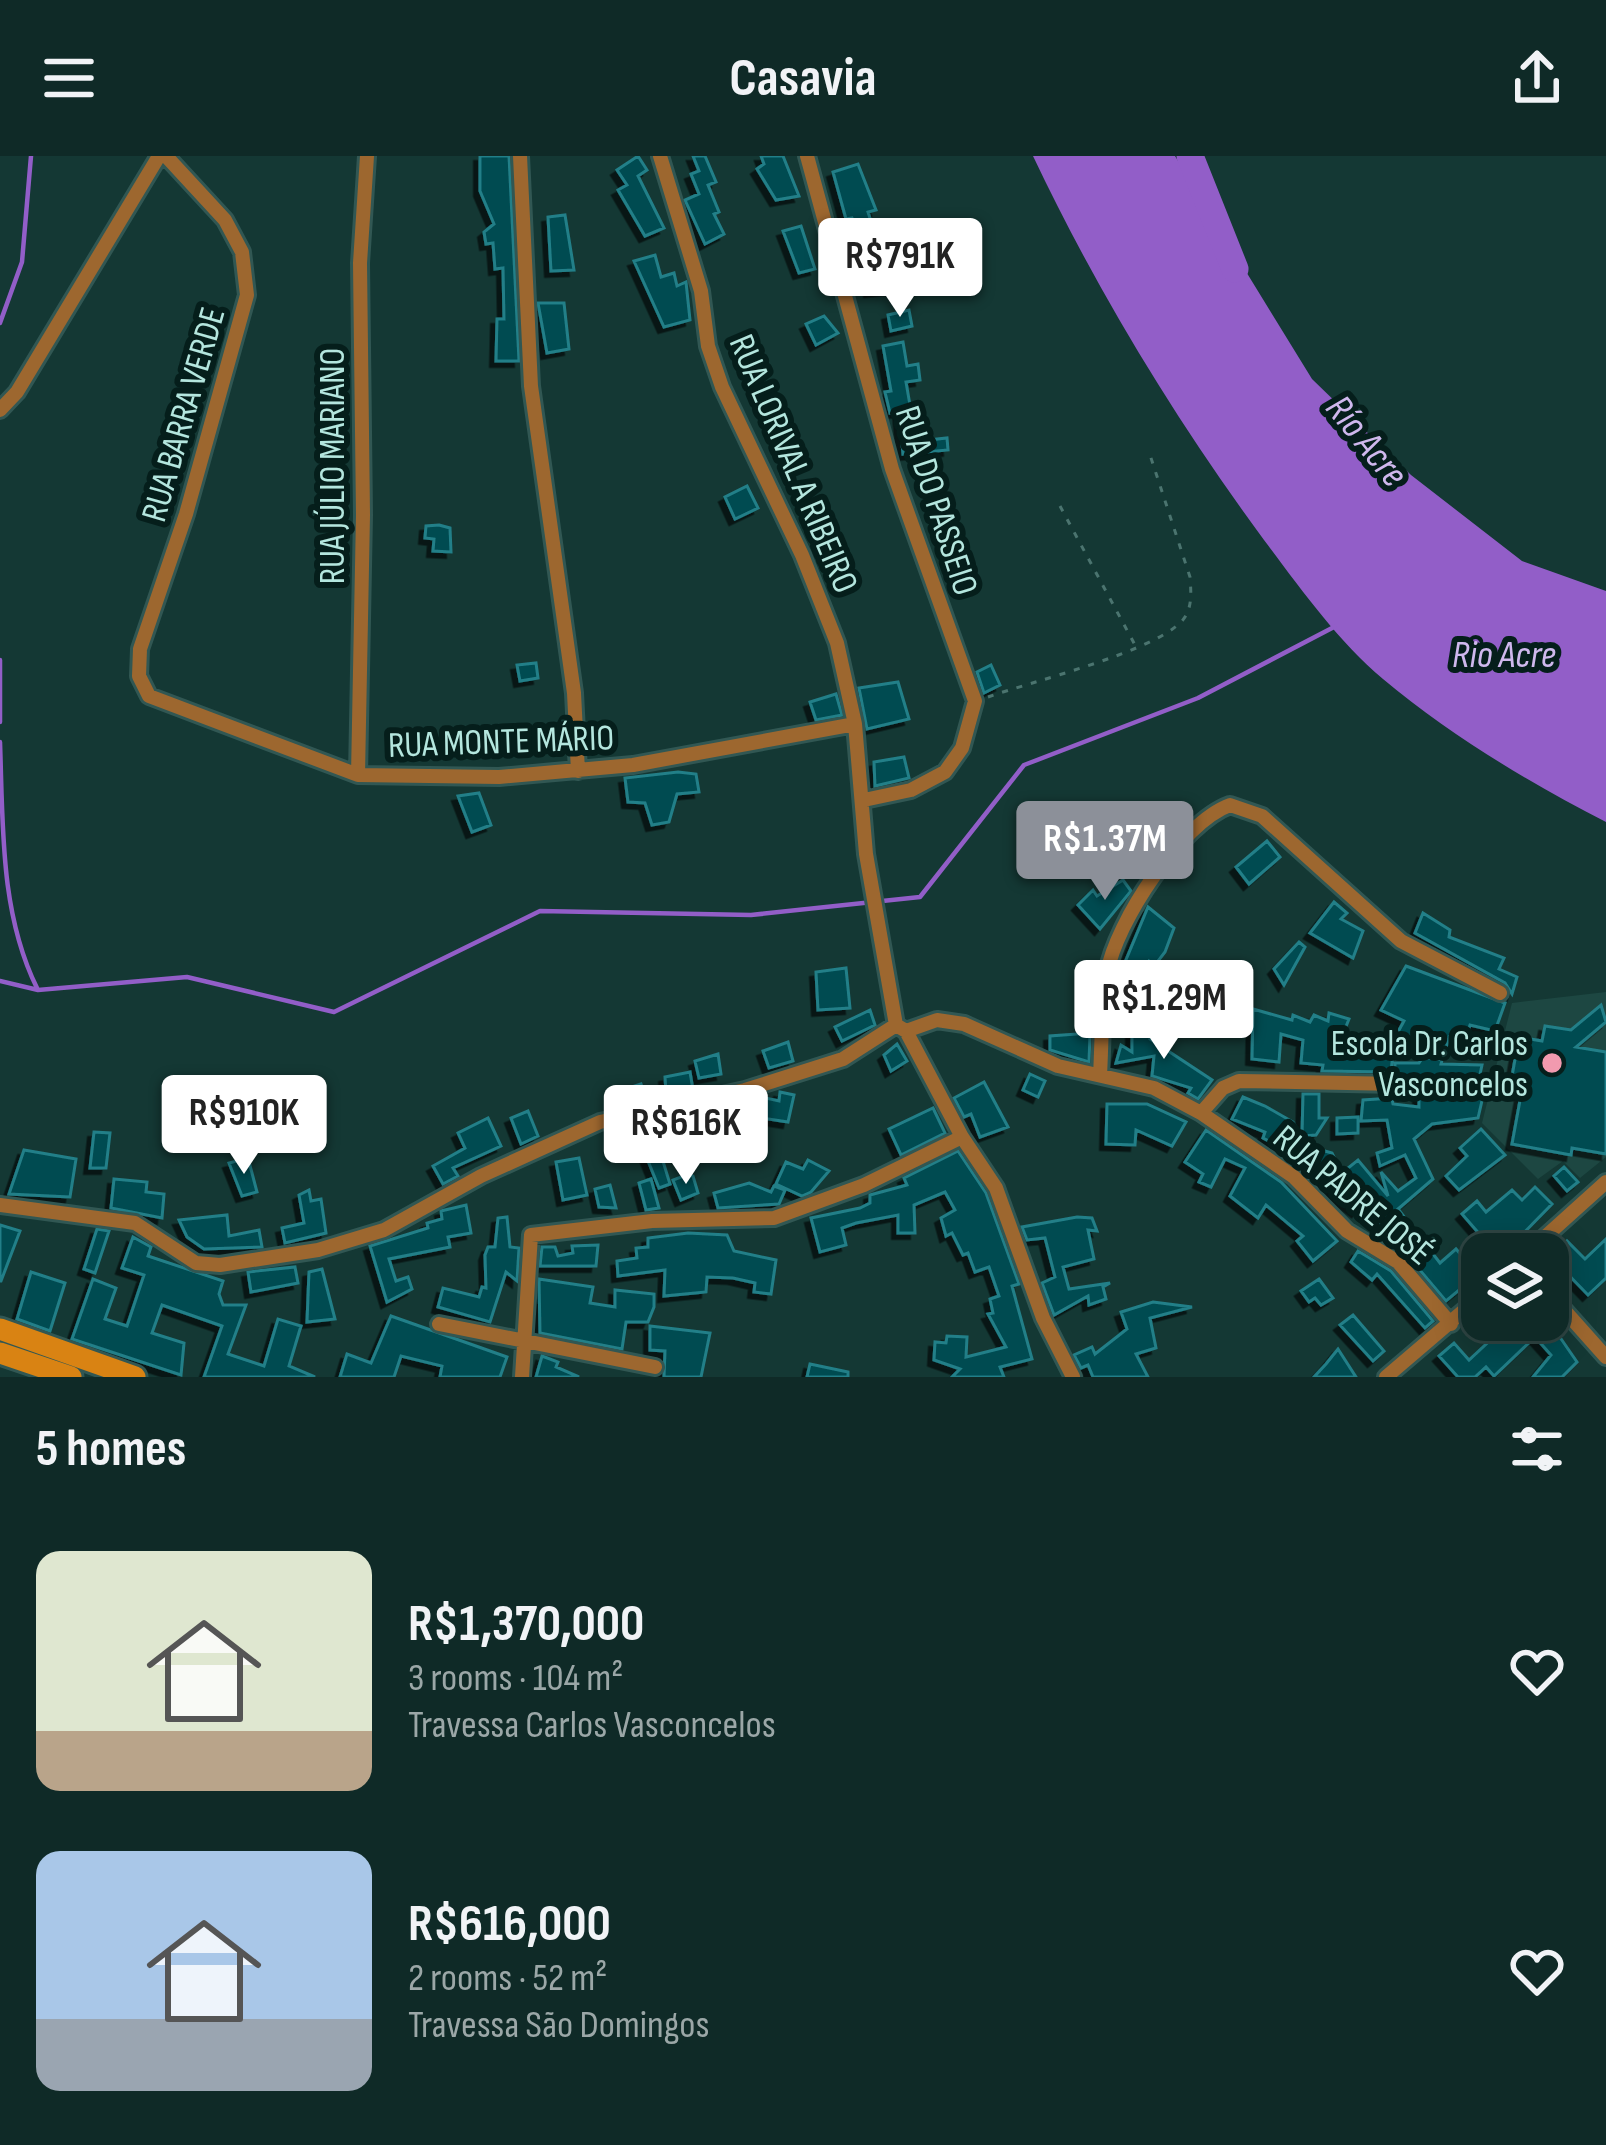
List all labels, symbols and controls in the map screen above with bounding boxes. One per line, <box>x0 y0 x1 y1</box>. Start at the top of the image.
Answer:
icon: menu <box>36 45 102 111</box>
icon: share <box>1504 45 1570 111</box>
text: Casavia <box>729 46 877 111</box>
pin: R$791K <box>802 218 998 320</box>
text: R$791K <box>845 233 955 280</box>
street label: RUA BARRA VERDE <box>133 303 236 527</box>
street label: RUA LORIVAL A RIBEIRO <box>719 328 866 600</box>
street label: RUA JÚLIO MARIANO <box>312 348 355 584</box>
water label: Río Acre <box>1315 386 1417 497</box>
street label: RUA DO PASSEIO <box>885 401 986 601</box>
water label: Rio Acre <box>1452 632 1556 679</box>
street label: RUA MONTE MÁRIO <box>387 717 615 768</box>
pin: R$1.37M <box>994 801 1216 903</box>
text: R$1.37M <box>1043 816 1167 863</box>
pin: R$1.29M <box>1053 960 1275 1062</box>
text: R$1.29M <box>1101 975 1227 1022</box>
place label: Escola Dr. Carlos Vasconcelos <box>1331 1023 1528 1107</box>
marker: Escola Dr. Carlos Vasconcelos <box>1539 1050 1565 1076</box>
pin: R$910K <box>146 1075 342 1177</box>
pin: R$616K <box>588 1085 784 1187</box>
text: R$910K <box>189 1090 299 1137</box>
text: R$616K <box>631 1100 741 1147</box>
street label: RUA PADRE JOSÉ <box>1264 1117 1441 1275</box>
map controls <box>1461 1233 1569 1341</box>
button: layers <box>1461 1233 1569 1341</box>
icon: filters <box>1504 1416 1570 1482</box>
text: 5 homes <box>36 1419 186 1480</box>
text: R$1,370,000 <box>408 1594 644 1655</box>
icon: home <box>132 1599 276 1743</box>
icon: heart <box>1504 1638 1570 1704</box>
text: 3 rooms · 104 m² <box>408 1655 623 1702</box>
text: Travessa Carlos Vasconcelos <box>408 1702 776 1749</box>
text: R$616,000 <box>408 1894 611 1955</box>
icon: home <box>132 1899 276 2043</box>
icon: heart <box>1504 1938 1570 2004</box>
text: 2 rooms · 52 m² <box>408 1955 608 2002</box>
text: Travessa São Domingos <box>408 2002 709 2049</box>

